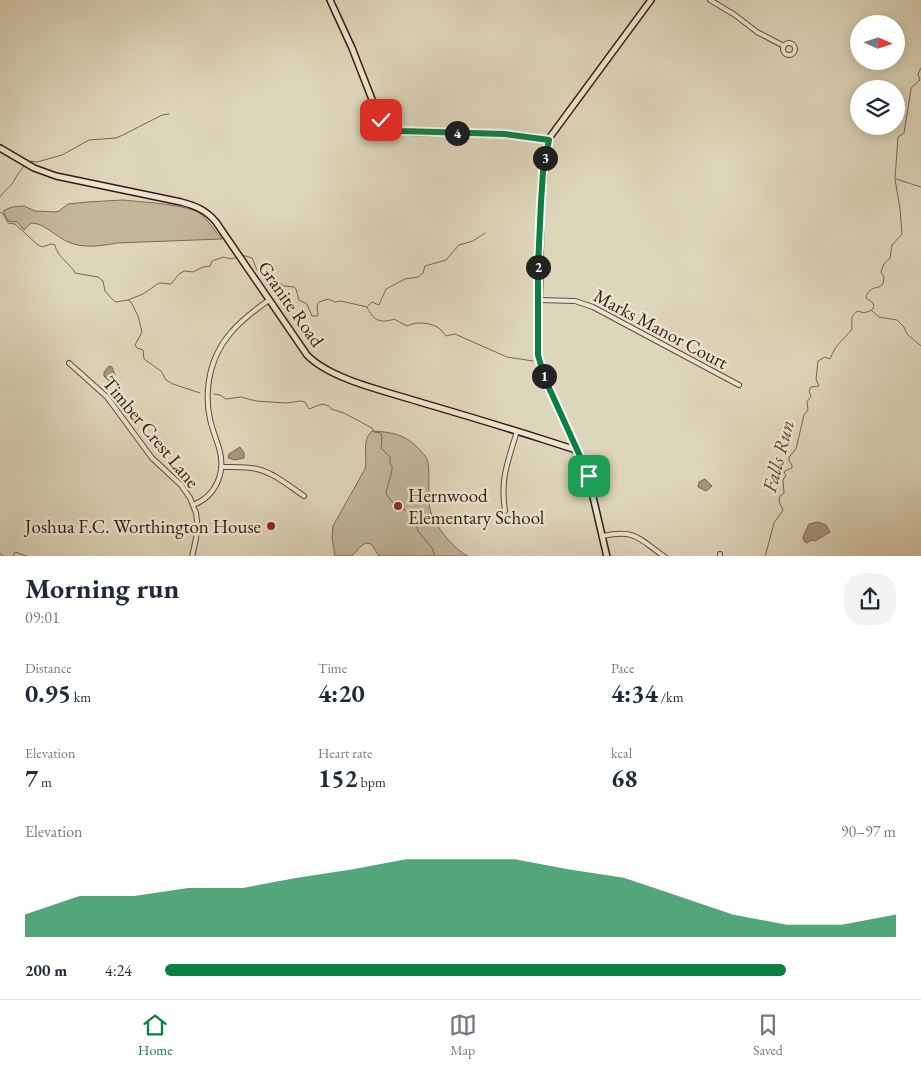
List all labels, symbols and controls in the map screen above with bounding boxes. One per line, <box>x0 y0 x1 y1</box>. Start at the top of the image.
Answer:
north arrow <box>850 15 905 70</box>
map controls <box>850 15 905 135</box>
button: layers <box>850 80 905 135</box>
pin <box>360 99 402 141</box>
icon: check <box>367 106 395 134</box>
pin: 4 <box>444 120 470 146</box>
text: 4 <box>454 124 461 142</box>
pin: 3 <box>532 146 558 170</box>
text: 3 <box>542 149 549 167</box>
pin: 2 <box>526 254 550 280</box>
street label: Granite Road <box>252 256 330 352</box>
text: 2 <box>535 258 542 276</box>
street label: Marks Manor Court <box>590 283 733 375</box>
pin: 1 <box>532 364 556 388</box>
text: 1 <box>541 367 548 385</box>
street label: Timber Crest Lane <box>97 371 205 493</box>
water label: Falls Run <box>756 417 800 496</box>
pin <box>568 455 610 497</box>
icon: arrive <box>575 462 603 490</box>
place label: Hernwood Elementary School <box>408 483 545 530</box>
marker: Hernwood Elementary School <box>392 500 404 512</box>
place label: Joshua F.C. Worthington House <box>23 514 261 539</box>
marker: Joshua F.C. Worthington House <box>265 520 277 532</box>
text: Morning run <box>25 570 179 606</box>
button: share <box>844 573 896 625</box>
text: 09:01 <box>25 607 60 628</box>
text: Distance <box>25 659 72 677</box>
text: Time <box>318 659 347 677</box>
text: Pace <box>611 659 635 677</box>
text: 0.95 <box>25 677 71 709</box>
text: 4:20 <box>318 677 365 709</box>
text: 4:34 <box>611 677 658 709</box>
text: km <box>71 688 91 706</box>
text: /km <box>658 688 684 706</box>
text: Elevation <box>25 744 75 762</box>
text: Heart rate <box>318 744 372 762</box>
text: kcal <box>611 744 632 762</box>
text: 7 <box>25 762 38 794</box>
text: 152 <box>318 762 358 794</box>
text: 68 <box>611 762 637 794</box>
text: m <box>38 773 52 791</box>
text: bpm <box>358 773 386 791</box>
text: Elevation <box>25 821 83 842</box>
text: 90–97 m <box>841 821 896 842</box>
text: 200 m <box>25 960 67 981</box>
text: 4:24 <box>105 960 132 981</box>
tab: Home <box>138 1011 173 1059</box>
tab: Map <box>449 1011 477 1059</box>
tab: Saved <box>753 1011 783 1059</box>

